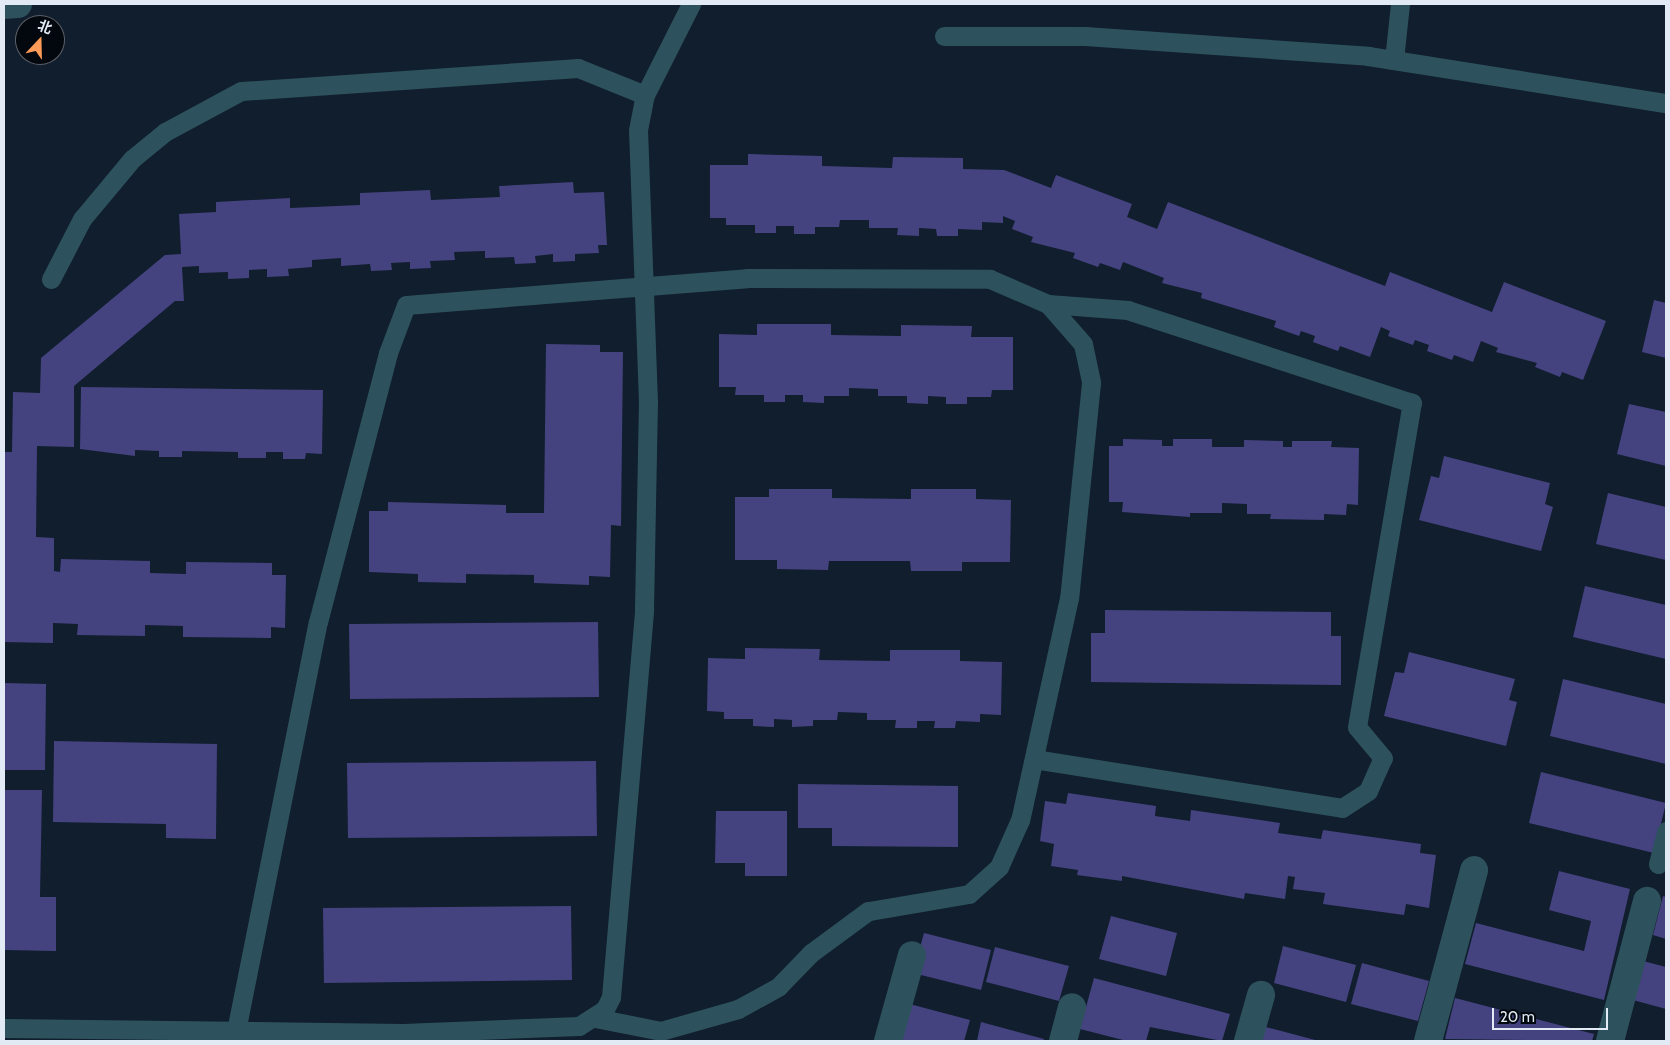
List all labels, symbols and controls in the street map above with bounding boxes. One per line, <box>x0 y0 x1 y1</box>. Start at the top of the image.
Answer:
north arrow <box>15 15 65 65</box>
text: 北 <box>35 16 55 38</box>
scale bar <box>1495 998 1611 1030</box>
text: 20 m <box>1500 1008 1535 1026</box>

